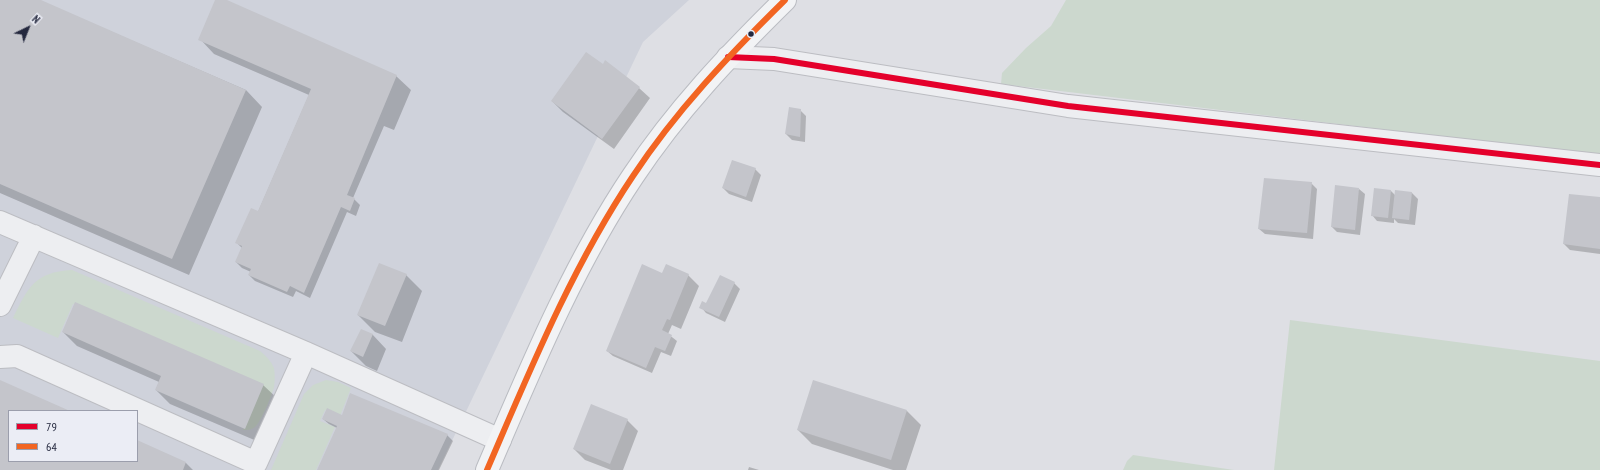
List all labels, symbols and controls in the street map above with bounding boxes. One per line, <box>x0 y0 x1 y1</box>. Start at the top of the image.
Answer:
north arrow <box>8 8 48 48</box>
text: N <box>29 12 43 26</box>
unlabelled marker <box>746 29 756 39</box>
legend <box>8 410 138 462</box>
text: 79 <box>46 419 57 434</box>
text: 64 <box>46 439 57 454</box>

